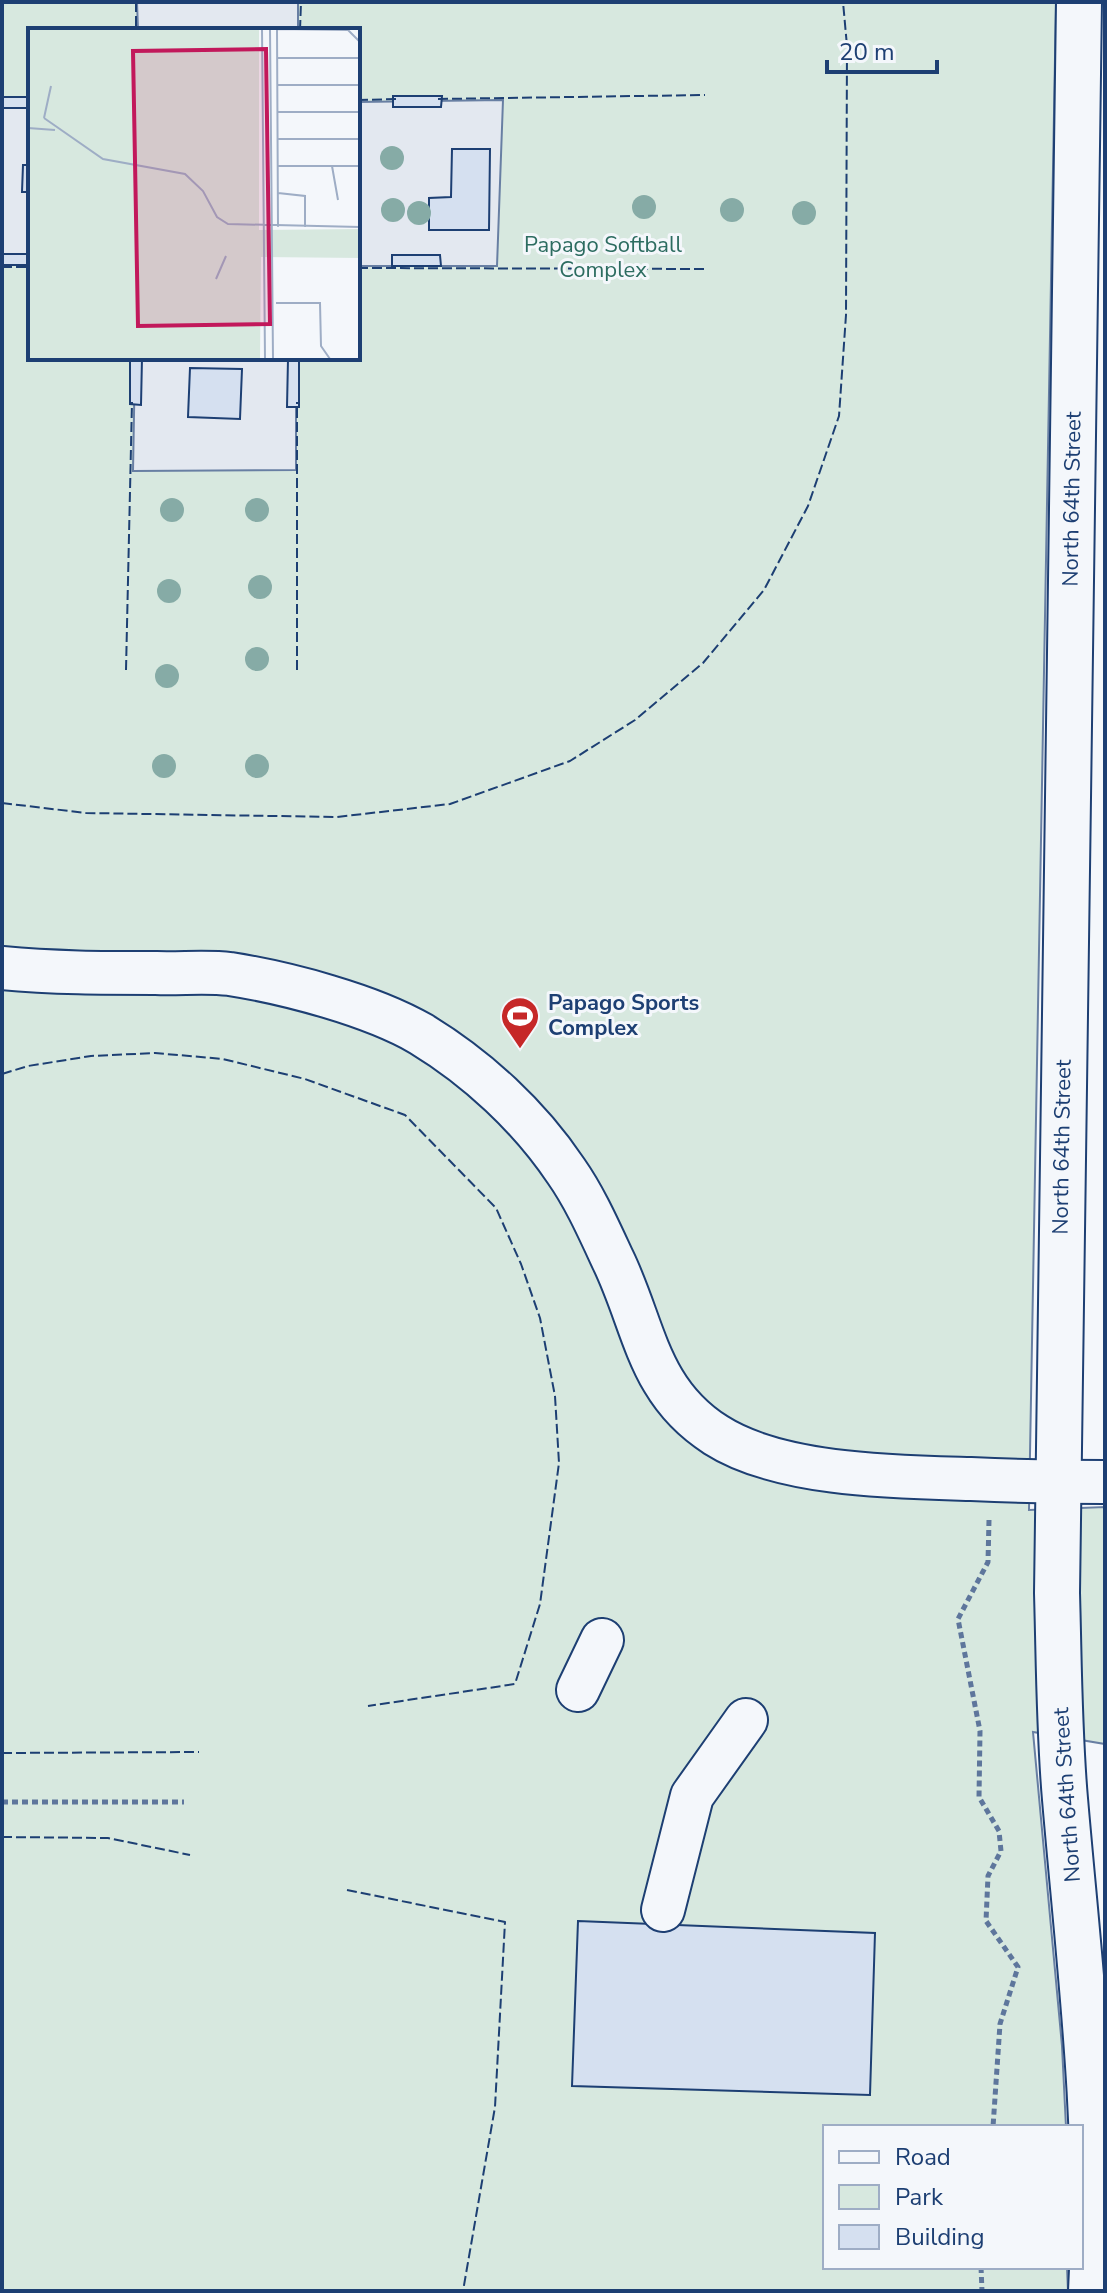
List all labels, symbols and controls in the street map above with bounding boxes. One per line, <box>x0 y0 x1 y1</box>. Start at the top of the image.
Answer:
scale bar <box>827 24 937 74</box>
inset map <box>28 28 360 360</box>
text: 20 m <box>839 36 895 68</box>
park label: Papago Softball Complex <box>524 230 682 285</box>
street label: North 64th Street <box>1055 411 1089 587</box>
place label: Papago Sports Complex <box>548 988 699 1043</box>
sports icon: Papago Sports Complex <box>499 995 541 1050</box>
street label: North 64th Street <box>1045 1059 1079 1235</box>
street label: North 64th Street <box>1046 1706 1088 1883</box>
legend <box>823 2125 1083 2269</box>
text: Road <box>895 2141 951 2173</box>
text: Park <box>895 2181 944 2213</box>
text: Building <box>895 2221 985 2253</box>

